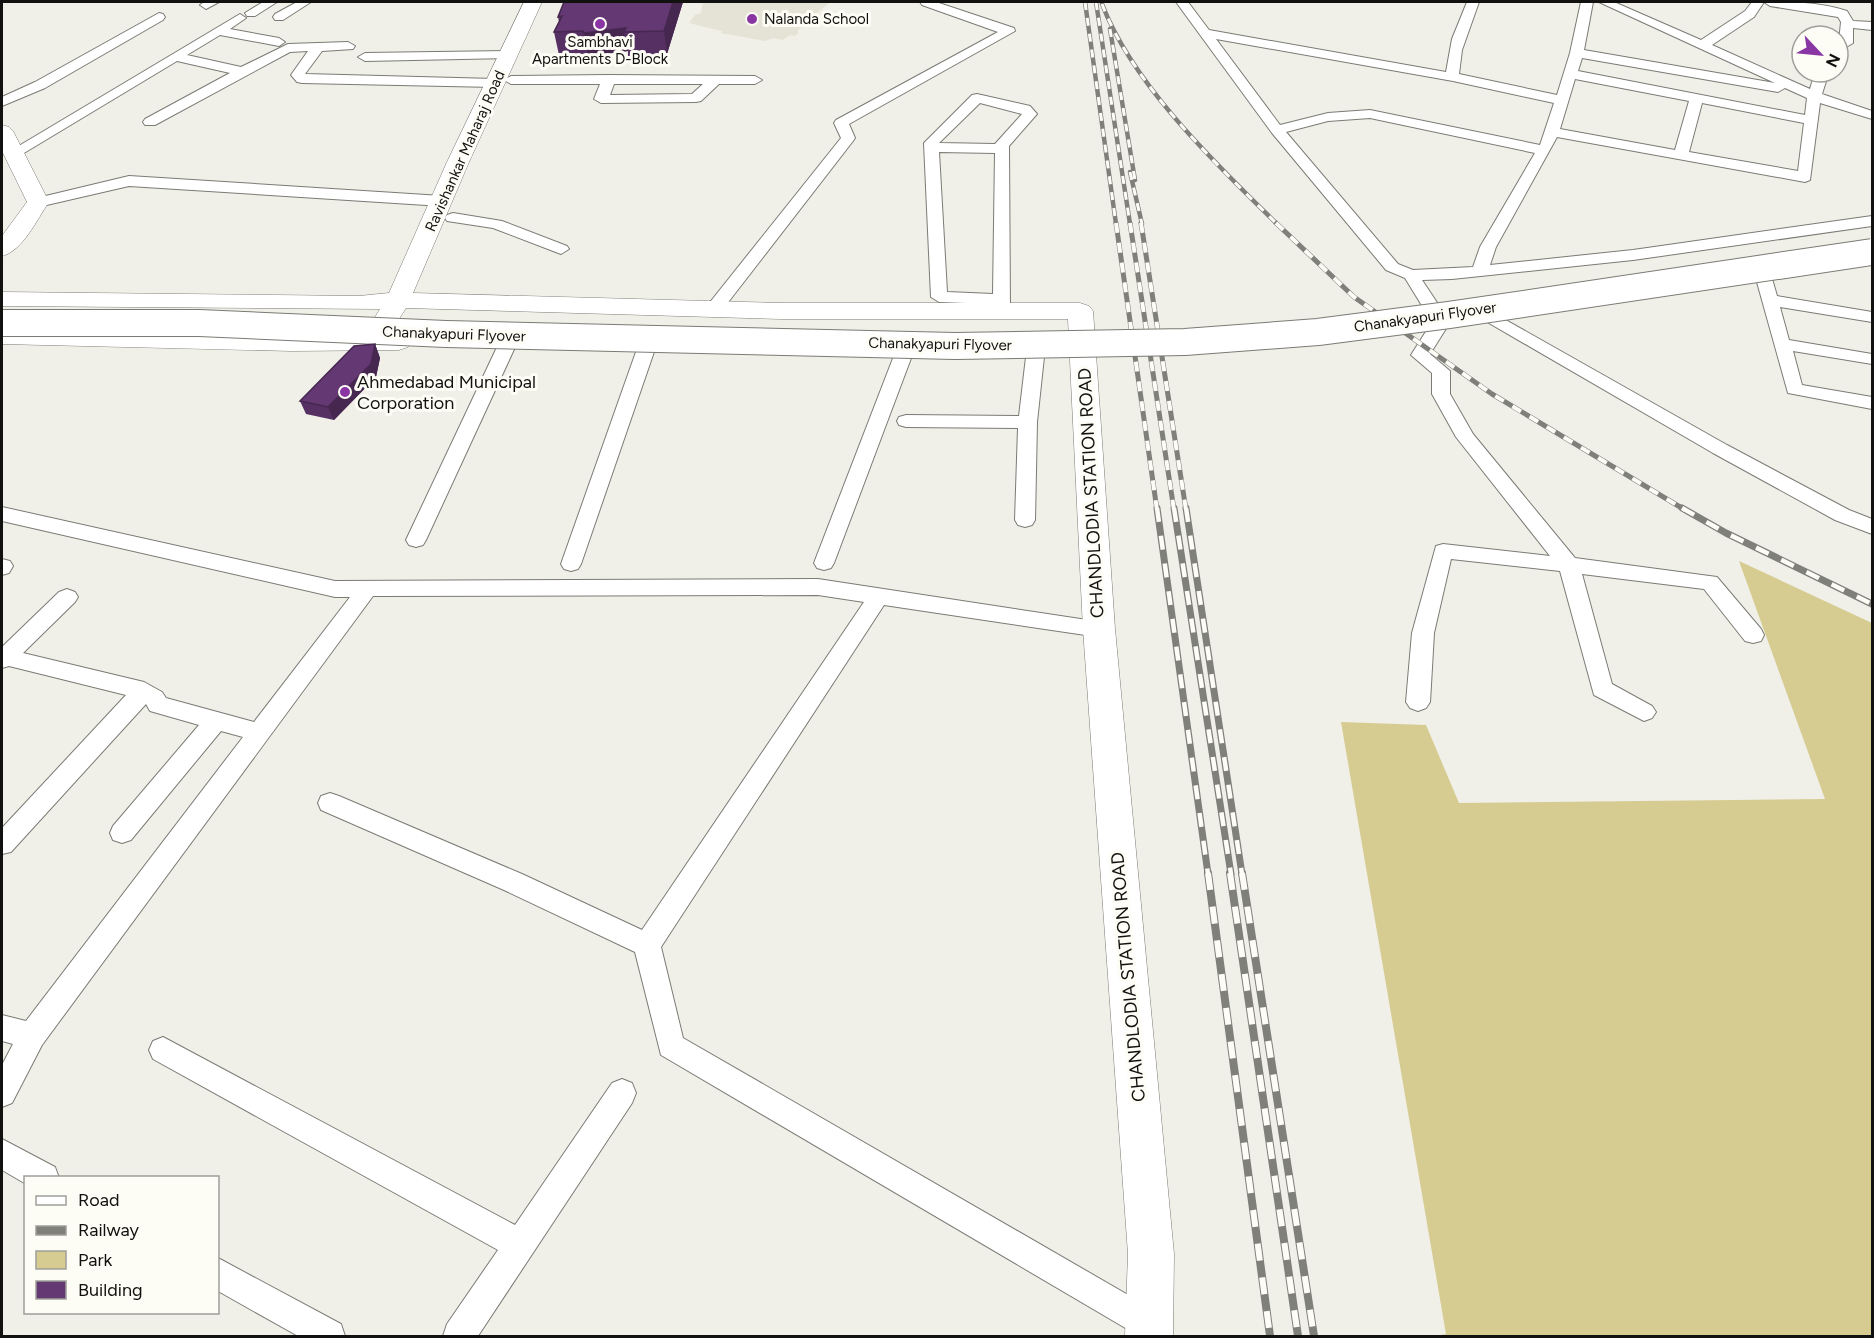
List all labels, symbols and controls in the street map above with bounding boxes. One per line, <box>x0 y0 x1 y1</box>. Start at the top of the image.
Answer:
place label: Nalanda School <box>764 10 869 28</box>
marker: Nalanda School <box>745 12 759 26</box>
marker: Sambhavi Apartments D-Block <box>593 17 607 31</box>
north arrow <box>1790 24 1850 84</box>
place label: Sambhavi Apartments D-Block <box>532 33 669 68</box>
text: N <box>1822 51 1844 70</box>
street label: Ravishankar Maharaj Road <box>421 68 509 234</box>
street label: Chanakyapuri Flyover <box>1353 298 1497 336</box>
street label: Chanakyapuri Flyover <box>382 323 526 345</box>
street label: Chanakyapuri Flyover <box>868 334 1012 354</box>
street label: CHANDLODIA STATION ROAD <box>1073 367 1109 619</box>
place label: Ahmedabad Municipal Corporation <box>357 371 536 414</box>
marker: Ahmedabad Municipal Corporation <box>338 385 352 399</box>
street label: CHANDLODIA STATION ROAD <box>1106 851 1150 1103</box>
legend <box>24 1176 219 1314</box>
text: Road <box>78 1189 119 1211</box>
text: Railway <box>78 1219 140 1241</box>
text: Park <box>78 1249 113 1271</box>
text: Building <box>78 1279 143 1301</box>

